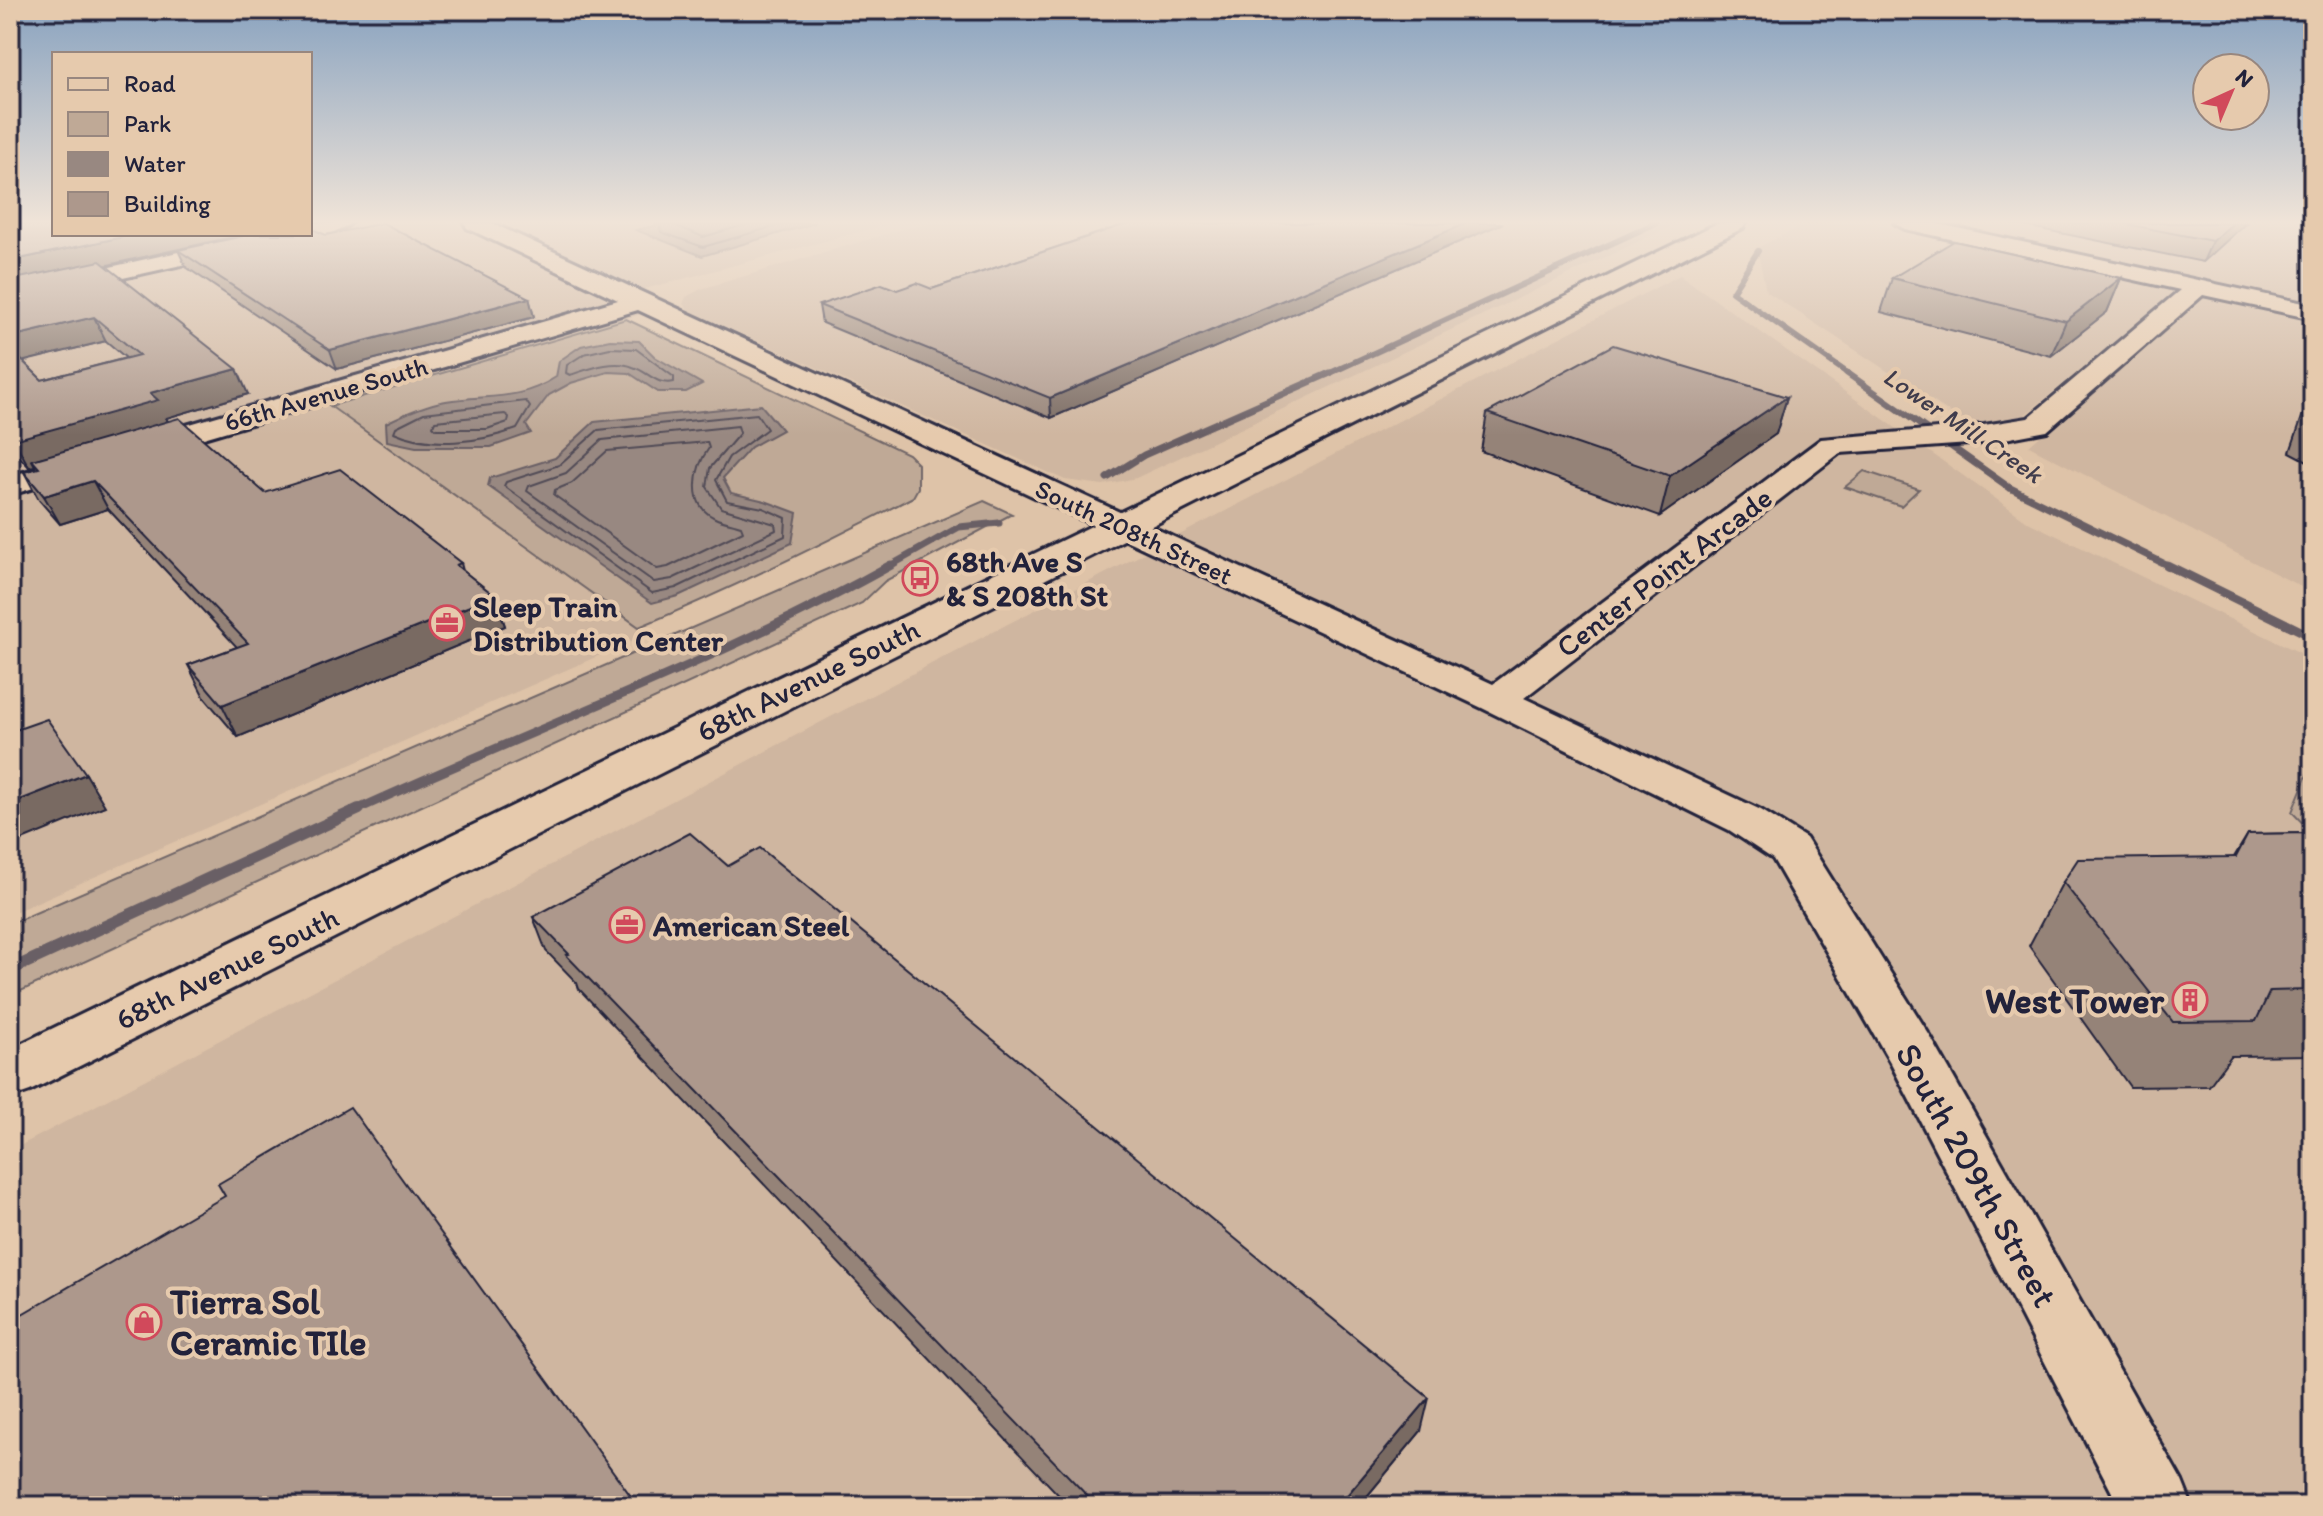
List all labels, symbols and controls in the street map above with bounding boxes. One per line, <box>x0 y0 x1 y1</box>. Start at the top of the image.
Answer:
legend <box>52 52 312 236</box>
north arrow <box>2191 52 2271 132</box>
text: N <box>2230 63 2259 93</box>
text: Road <box>124 69 176 98</box>
text: Park <box>124 109 171 138</box>
text: Water <box>124 149 186 178</box>
text: Building <box>124 189 211 218</box>
street label: 66th Avenue South <box>221 350 431 438</box>
water label: Lower Mill Creek <box>1877 360 2050 491</box>
street label: South 208th Street <box>1030 472 1238 592</box>
street label: Center Point Arcade <box>1549 479 1779 665</box>
place label: 68th Ave S & S 208th St <box>946 543 1108 614</box>
bus stop icon: 68th Ave S & S 208th St <box>901 559 939 597</box>
place label: Sleep Train Distribution Center <box>473 588 724 659</box>
office icon: Sleep Train Distribution Center <box>428 604 466 642</box>
street label: 68th Avenue South <box>691 610 925 750</box>
street label: 68th Avenue South <box>110 898 344 1038</box>
office icon: American Steel <box>608 906 646 944</box>
place label: American Steel <box>652 907 850 944</box>
place label: West Tower <box>1985 979 2165 1022</box>
building icon: West Tower <box>2171 981 2209 1019</box>
street label: South 209th Street <box>1887 1036 2067 1314</box>
place label: Tierra Sol Ceramic TIle <box>169 1280 366 1364</box>
shop icon: Tierra Sol Ceramic TIle <box>125 1303 163 1341</box>

